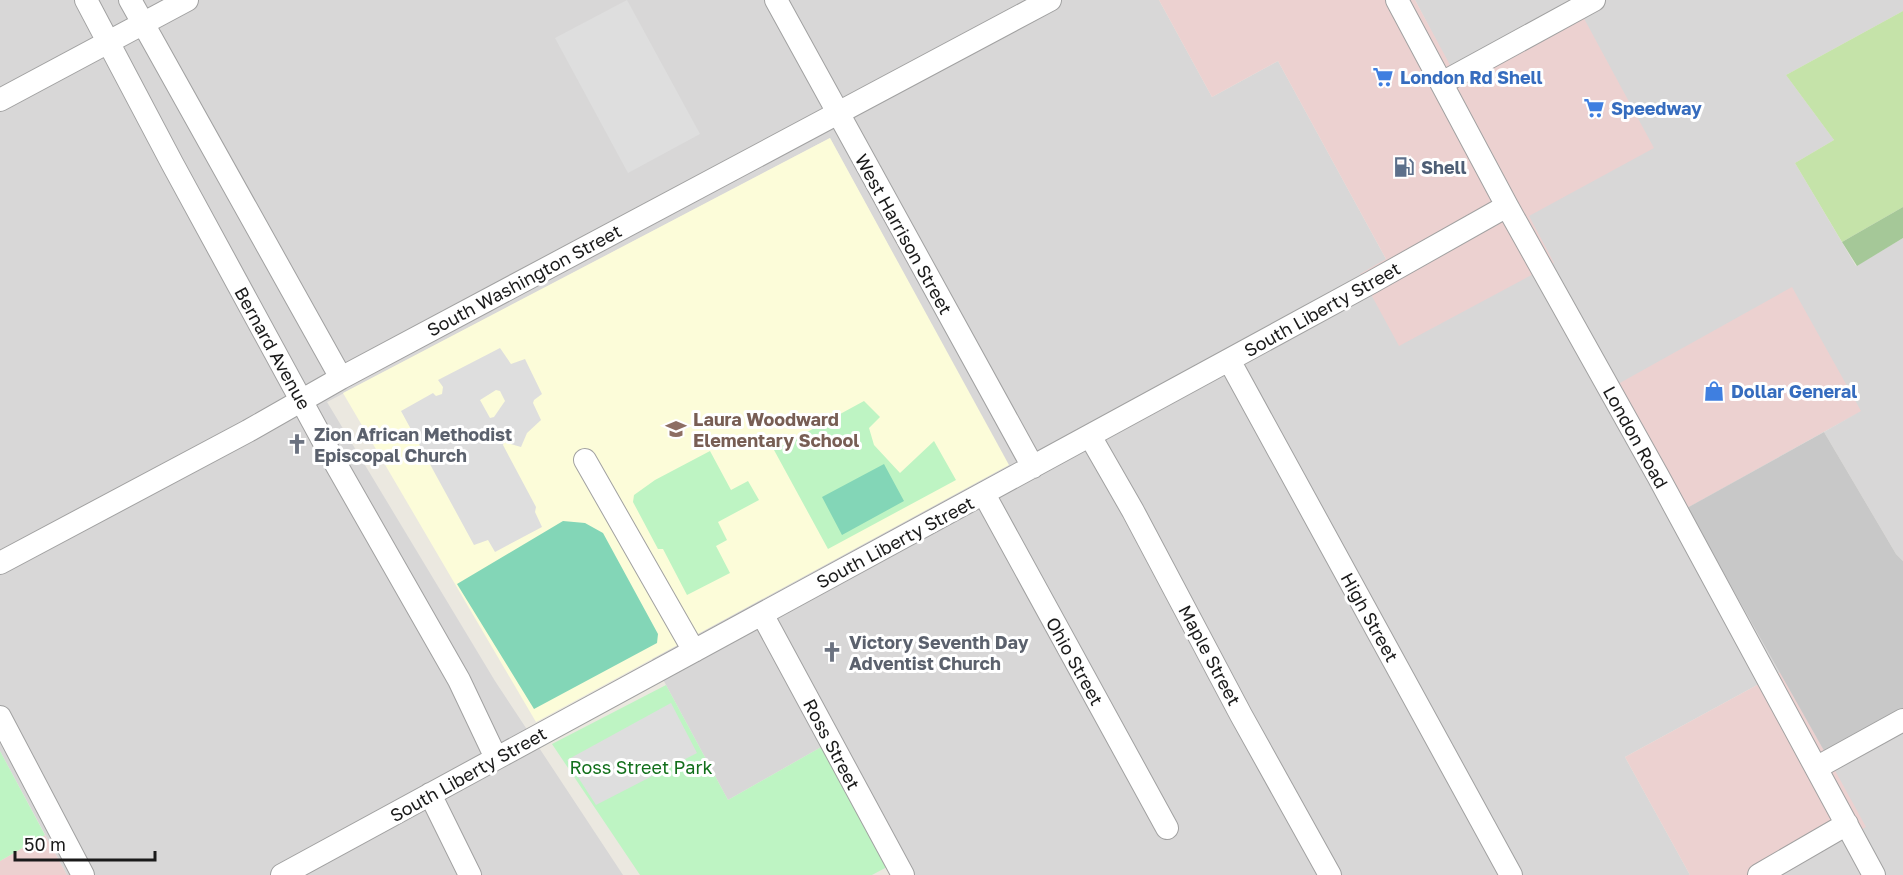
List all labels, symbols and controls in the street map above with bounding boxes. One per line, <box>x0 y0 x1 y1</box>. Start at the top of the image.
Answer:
supermarket icon: London Rd Shell <box>1371 65 1395 89</box>
place label: London Rd Shell <box>1400 66 1543 88</box>
supermarket icon: Speedway <box>1582 96 1606 120</box>
place label: Speedway <box>1611 97 1702 119</box>
street label: West Harrison Street <box>851 150 957 318</box>
fuel station icon: Shell <box>1392 155 1416 179</box>
place label: Shell <box>1421 156 1467 178</box>
street label: South Washington Street <box>423 219 625 341</box>
street label: South Liberty Street <box>1240 257 1404 361</box>
street label: Bernard Avenue <box>230 283 316 413</box>
shop icon: Dollar General <box>1702 379 1726 403</box>
place label: Dollar General <box>1731 380 1857 402</box>
street label: London Road <box>1599 382 1673 492</box>
place label: Laura Woodward Elementary School <box>693 408 859 451</box>
school or university icon: Laura Woodward Elementary School <box>664 417 688 441</box>
place label: Zion African Methodist Episcopal Church <box>314 423 512 466</box>
church icon: Zion African Methodist Episcopal Church <box>285 432 309 456</box>
street label: South Liberty Street <box>812 491 978 593</box>
street label: High Street <box>1337 569 1403 665</box>
street label: Maple Street <box>1174 601 1246 709</box>
street label: Ohio Street <box>1042 613 1108 709</box>
place label: Victory Seventh Day Adventist Church <box>849 631 1029 674</box>
church icon: Victory Seventh Day Adventist Church <box>820 640 844 664</box>
street label: Ross Street <box>799 695 865 793</box>
street label: South Liberty Street <box>386 722 550 826</box>
park label: Ross Street Park <box>569 756 713 778</box>
scale bar <box>15 824 154 862</box>
text: 50 m <box>24 833 66 855</box>

